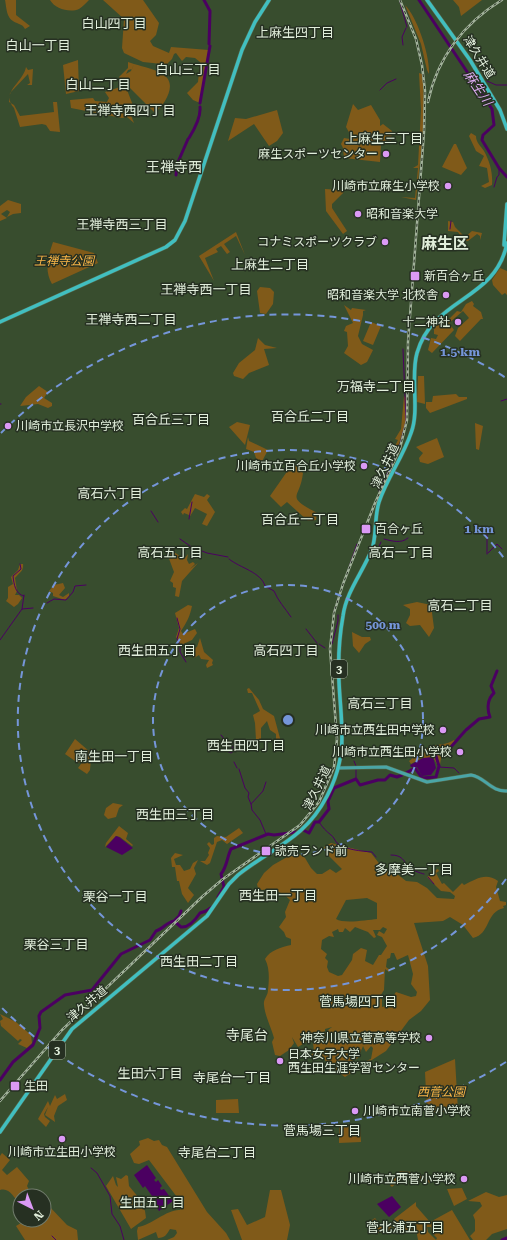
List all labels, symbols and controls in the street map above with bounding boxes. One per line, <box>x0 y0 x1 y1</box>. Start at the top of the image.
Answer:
district label: 白山四丁目 <box>81 16 147 31</box>
district label: 上麻生四丁目 <box>256 25 334 40</box>
street label: 津久井道 <box>460 33 498 81</box>
district label: 白山一丁目 <box>5 38 71 53</box>
district label: 白山三丁目 <box>155 62 221 77</box>
water label: 麻生川 <box>461 68 496 110</box>
district label: 白山二丁目 <box>65 77 131 92</box>
district label: 王禅寺西四丁目 <box>84 103 176 118</box>
district label: 上麻生三丁目 <box>345 131 423 146</box>
place label: 麻生スポーツセンター <box>258 147 378 161</box>
marker: 麻生スポーツセンター <box>381 149 391 159</box>
district label: 王禅寺西 <box>146 159 202 175</box>
place label: 川崎市立麻生小学校 <box>332 179 440 193</box>
marker: 川崎市立麻生小学校 <box>443 181 453 191</box>
place label: 昭和音楽大学 <box>366 207 438 221</box>
marker: 昭和音楽大学 <box>353 209 363 219</box>
district label: 王禅寺西三丁目 <box>76 217 168 232</box>
district label: 麻生区 <box>421 234 469 253</box>
place label: コナミスポーツクラブ <box>257 235 377 249</box>
marker: コナミスポーツクラブ <box>380 237 390 247</box>
park label: 王禅寺公園 <box>34 254 96 268</box>
district label: 上麻生二丁目 <box>231 257 309 272</box>
place label: 新百合ヶ丘 <box>424 269 484 283</box>
marker: 新百合ヶ丘 <box>409 270 421 282</box>
district label: 王禅寺西一丁目 <box>160 282 252 297</box>
place label: 昭和音楽大学 北校舎 <box>327 288 438 302</box>
marker: 昭和音楽大学 北校舎 <box>441 290 451 300</box>
district label: 王禅寺西二丁目 <box>85 312 177 327</box>
place label: 十二神社 <box>402 315 450 329</box>
marker: 十二神社 <box>453 317 463 327</box>
text: 1.5 km <box>440 345 480 359</box>
district label: 万福寺二丁目 <box>337 379 415 394</box>
district label: 百合丘二丁目 <box>271 409 349 424</box>
district label: 百合丘三丁目 <box>132 412 210 427</box>
place label: 川崎市立長沢中学校 <box>16 419 124 433</box>
marker: 川崎市立長沢中学校 <box>3 421 13 431</box>
street label: 津久井道 <box>369 441 401 491</box>
place label: 川崎市立百合丘小学校 <box>236 459 356 473</box>
marker: 川崎市立百合丘小学校 <box>359 461 369 471</box>
district label: 高石六丁目 <box>77 486 143 501</box>
district label: 百合丘一丁目 <box>261 512 339 527</box>
place label: 百合ヶ丘 <box>375 522 423 536</box>
text: 1 km <box>464 522 494 536</box>
marker: 百合ヶ丘 <box>360 523 372 535</box>
district label: 高石五丁目 <box>137 545 203 560</box>
district label: 高石一丁目 <box>368 545 434 560</box>
district label: 高石二丁目 <box>427 598 493 613</box>
text: 500 m <box>366 618 401 632</box>
district label: 西生田五丁目 <box>118 643 196 658</box>
district label: 高石四丁目 <box>253 643 319 658</box>
road number: 3 <box>331 660 347 678</box>
district label: 高石三丁目 <box>347 696 413 711</box>
centre of rings <box>281 713 295 727</box>
place label: 川崎市立西生田中学校 <box>315 723 435 737</box>
marker: 川崎市立西生田中学校 <box>438 725 448 735</box>
district label: 西生田四丁目 <box>207 738 285 753</box>
place label: 川崎市立西生田小学校 <box>332 745 452 759</box>
marker: 川崎市立西生田小学校 <box>455 747 465 757</box>
district label: 南生田一丁目 <box>75 749 153 764</box>
street label: 津久井道 <box>300 763 334 813</box>
district label: 西生田三丁目 <box>136 807 214 822</box>
place label: 読売ランド前 <box>275 844 347 858</box>
marker: 読売ランド前 <box>260 845 272 857</box>
district label: 多摩美一丁目 <box>375 862 453 877</box>
district label: 西生田一丁目 <box>239 888 317 903</box>
district label: 栗谷一丁目 <box>82 889 148 904</box>
district label: 栗谷三丁目 <box>23 937 89 952</box>
district label: 西生田二丁目 <box>160 954 238 969</box>
street label: 津久井道 <box>64 983 110 1025</box>
district label: 菅馬場四丁目 <box>319 994 397 1009</box>
district label: 寺尾台 <box>226 1027 268 1043</box>
place label: 神奈川県立菅高等学校 <box>301 1031 421 1045</box>
marker: 神奈川県立菅高等学校 <box>424 1033 434 1043</box>
road number: 3 <box>49 1041 65 1059</box>
place label: 日本女子大学 西生田生涯学習センター <box>288 1047 420 1075</box>
marker: 日本女子大学 西生田生涯学習センター <box>275 1056 285 1066</box>
district label: 生田六丁目 <box>117 1066 183 1081</box>
district label: 寺尾台一丁目 <box>193 1070 271 1085</box>
place label: 生田 <box>24 1079 48 1093</box>
marker: 生田 <box>9 1080 21 1092</box>
park label: 西菅公園 <box>417 1085 467 1099</box>
place label: 川崎市立南菅小学校 <box>363 1104 471 1118</box>
marker: 川崎市立南菅小学校 <box>350 1106 360 1116</box>
district label: 菅馬場三丁目 <box>283 1123 361 1138</box>
marker: 川崎市立生田小学校 <box>57 1134 67 1144</box>
place label: 川崎市立生田小学校 <box>8 1145 116 1159</box>
district label: 寺尾台二丁目 <box>178 1145 256 1160</box>
place label: 川崎市立西菅小学校 <box>348 1172 456 1186</box>
marker: 川崎市立西菅小学校 <box>459 1174 469 1184</box>
north arrow <box>12 1188 52 1228</box>
district label: 生田五丁目 <box>119 1195 185 1210</box>
text: N <box>30 1207 46 1223</box>
district label: 菅北浦五丁目 <box>366 1220 444 1235</box>

